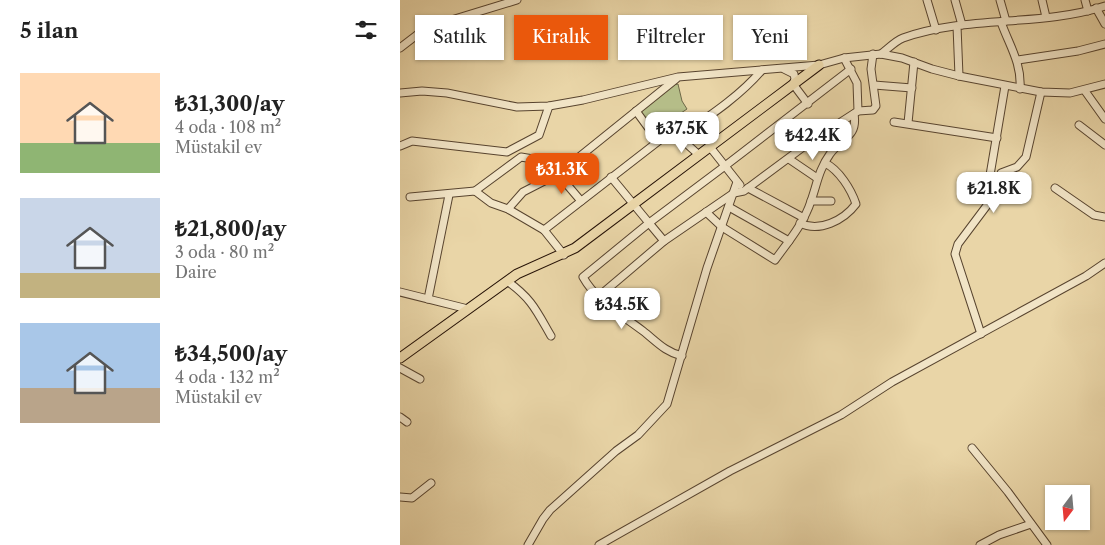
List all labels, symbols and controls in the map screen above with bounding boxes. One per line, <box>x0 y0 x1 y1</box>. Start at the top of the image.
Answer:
chip: Satılık <box>415 15 504 60</box>
chip: Kiralık <box>514 15 608 60</box>
chip: Filtreler <box>618 15 723 60</box>
chip: Yeni <box>733 15 807 60</box>
icon: filters <box>352 16 380 44</box>
text: 5 ilan <box>20 18 78 43</box>
text: ₺31,300/ay <box>175 91 284 116</box>
icon: home <box>60 93 120 153</box>
pin: ₺37.5K <box>641 112 723 154</box>
text: 4 oda · 108 m² <box>175 117 281 137</box>
text: ₺37.5K <box>656 118 708 138</box>
pin: ₺42.4K <box>772 119 854 161</box>
text: ₺42.4K <box>786 125 840 145</box>
text: Müstakil ev <box>175 137 262 157</box>
pin: ₺31.3K <box>521 152 603 195</box>
text: ₺31.3K <box>536 159 588 179</box>
pin: ₺21.8K <box>953 172 1035 214</box>
text: ₺21.8K <box>968 178 1020 198</box>
text: ₺21,800/ay <box>175 216 286 241</box>
icon: home <box>60 218 120 278</box>
text: 3 oda · 80 m² <box>175 242 274 262</box>
text: Daire <box>175 262 217 282</box>
pin: ₺34.5K <box>581 288 663 330</box>
text: ₺34.5K <box>595 294 649 314</box>
text: ₺34,500/ay <box>175 341 287 366</box>
icon: home <box>60 343 120 403</box>
text: 4 oda · 132 m² <box>175 367 280 387</box>
text: Müstakil ev <box>175 387 262 407</box>
north arrow <box>1045 485 1090 530</box>
map controls <box>1045 485 1090 530</box>

